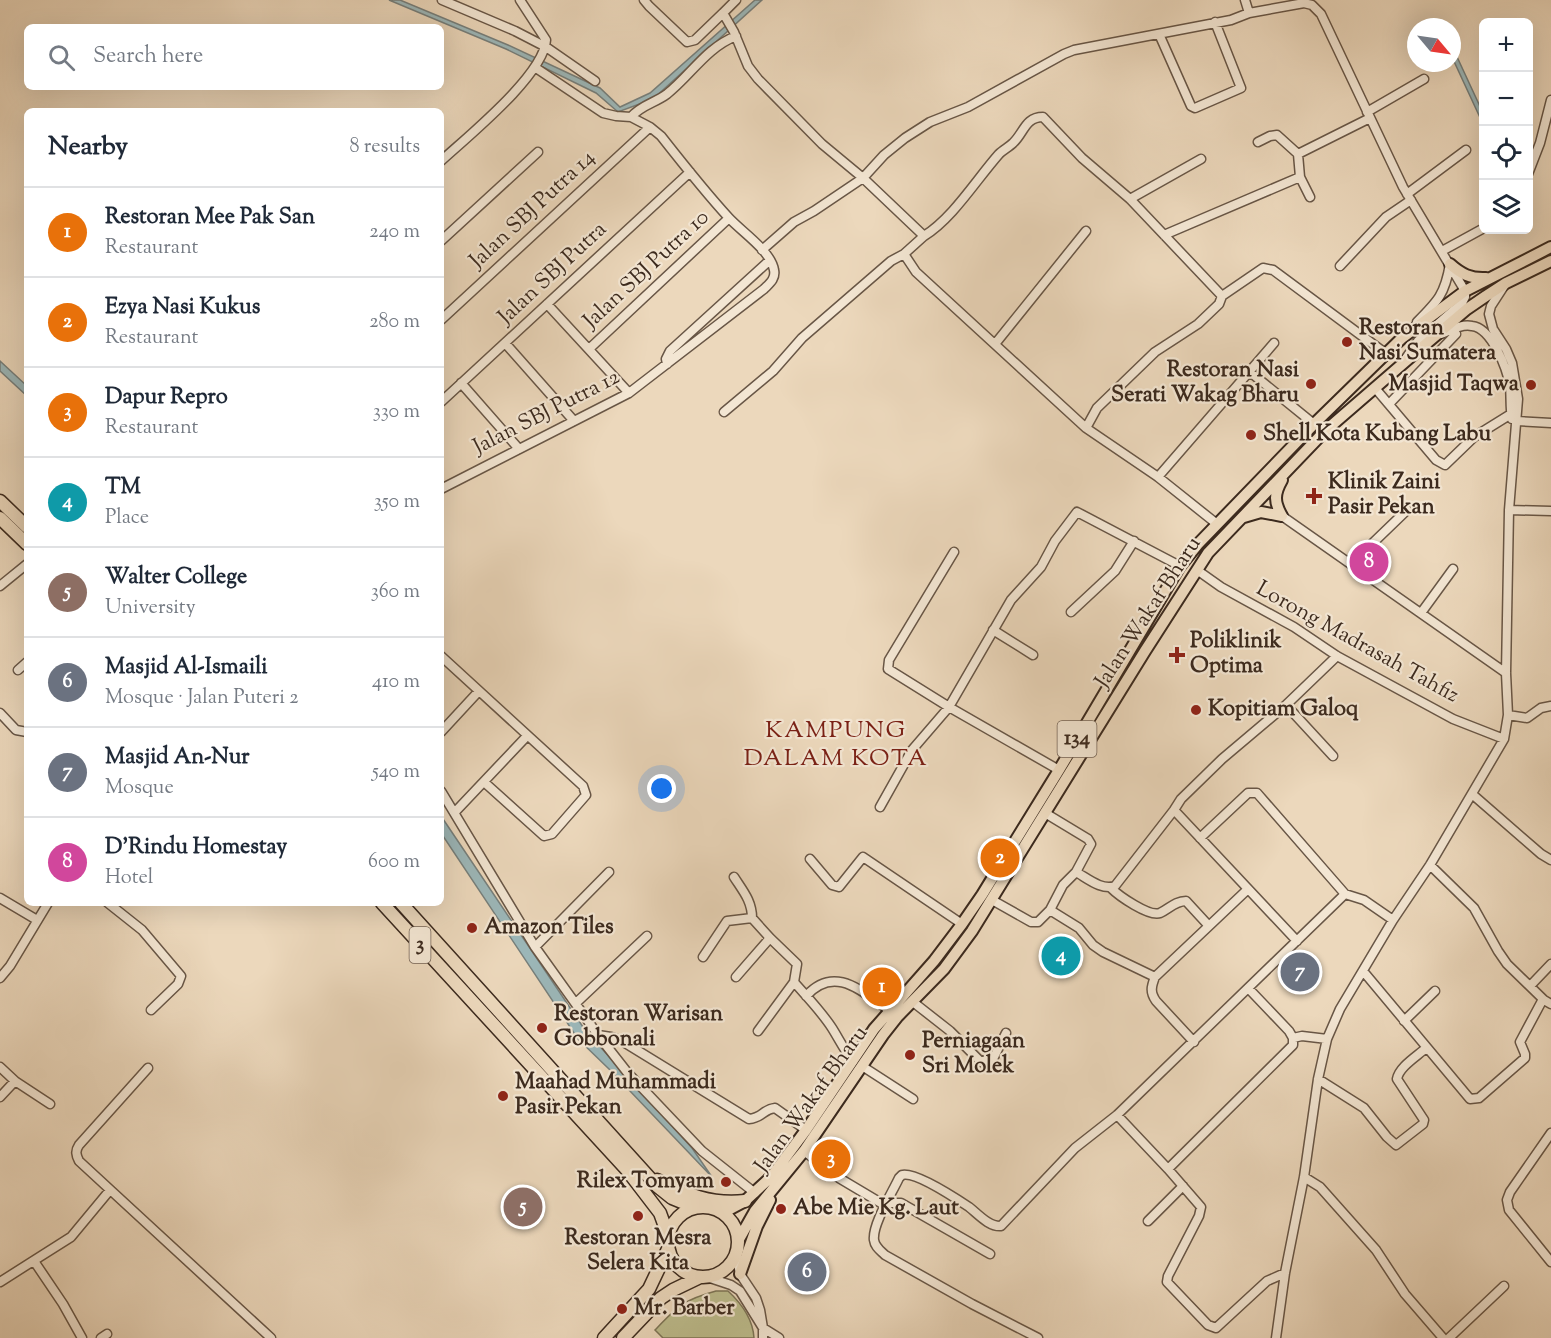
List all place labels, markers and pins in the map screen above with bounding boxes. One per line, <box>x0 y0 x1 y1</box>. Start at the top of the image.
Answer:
place label: Restoran Nasi Sumatera <box>1359 313 1497 370</box>
marker: Restoran Nasi Sumatera <box>1340 335 1354 349</box>
place label: Restoran Nasi Serati Wakag Bharu <box>1111 355 1300 412</box>
place label: Masjid Taqwa <box>1389 369 1520 401</box>
marker: Restoran Nasi Serati Wakag Bharu <box>1304 377 1318 391</box>
marker: Masjid Taqwa <box>1524 378 1538 392</box>
place label: Shell Kota Kubang Labu <box>1263 419 1491 451</box>
marker: Shell Kota Kubang Labu <box>1244 428 1258 442</box>
place label: Klinik Zaini Pasir Pekan <box>1328 467 1441 524</box>
marker: Klinik Zaini Pasir Pekan <box>1305 487 1323 505</box>
pin: 8 <box>1350 540 1388 584</box>
place label: Poliklinik Optima <box>1190 626 1281 683</box>
marker: Poliklinik Optima <box>1168 646 1186 664</box>
place label: Kopitiam Galoq <box>1208 694 1359 726</box>
marker: Kopitiam Galoq <box>1189 703 1203 717</box>
pin: 2 <box>980 836 1020 880</box>
place label: Amazon Tiles <box>484 912 614 944</box>
marker: Amazon Tiles <box>465 921 479 935</box>
pin: 4 <box>1042 934 1080 978</box>
pin: 7 <box>1280 950 1320 994</box>
pin: 1 <box>862 964 902 1010</box>
place label: Restoran Warisan Gobbonali <box>554 999 723 1056</box>
marker: Restoran Warisan Gobbonali <box>535 1021 549 1035</box>
place label: Perniagaan Sri Molek <box>922 1026 1025 1083</box>
marker: Perniagaan Sri Molek <box>903 1048 917 1062</box>
place label: Maahad Muhammadi Pasir Pekan <box>515 1067 717 1124</box>
marker: Maahad Muhammadi Pasir Pekan <box>496 1089 510 1103</box>
pin: 3 <box>812 1136 850 1182</box>
place label: Rilex Tomyam <box>577 1166 715 1198</box>
marker: Rilex Tomyam <box>719 1175 733 1189</box>
pin: 5 <box>504 1184 542 1230</box>
place label: Abe Mie Kg. Laut <box>793 1193 959 1225</box>
marker: Abe Mie Kg. Laut <box>774 1202 788 1216</box>
marker: Restoran Mesra Selera Kita <box>631 1209 645 1223</box>
place label: Restoran Mesra Selera Kita <box>565 1223 712 1280</box>
pin: 6 <box>788 1250 826 1294</box>
place label: Mr. Barber <box>634 1293 735 1325</box>
marker: Mr. Barber <box>615 1302 629 1316</box>

